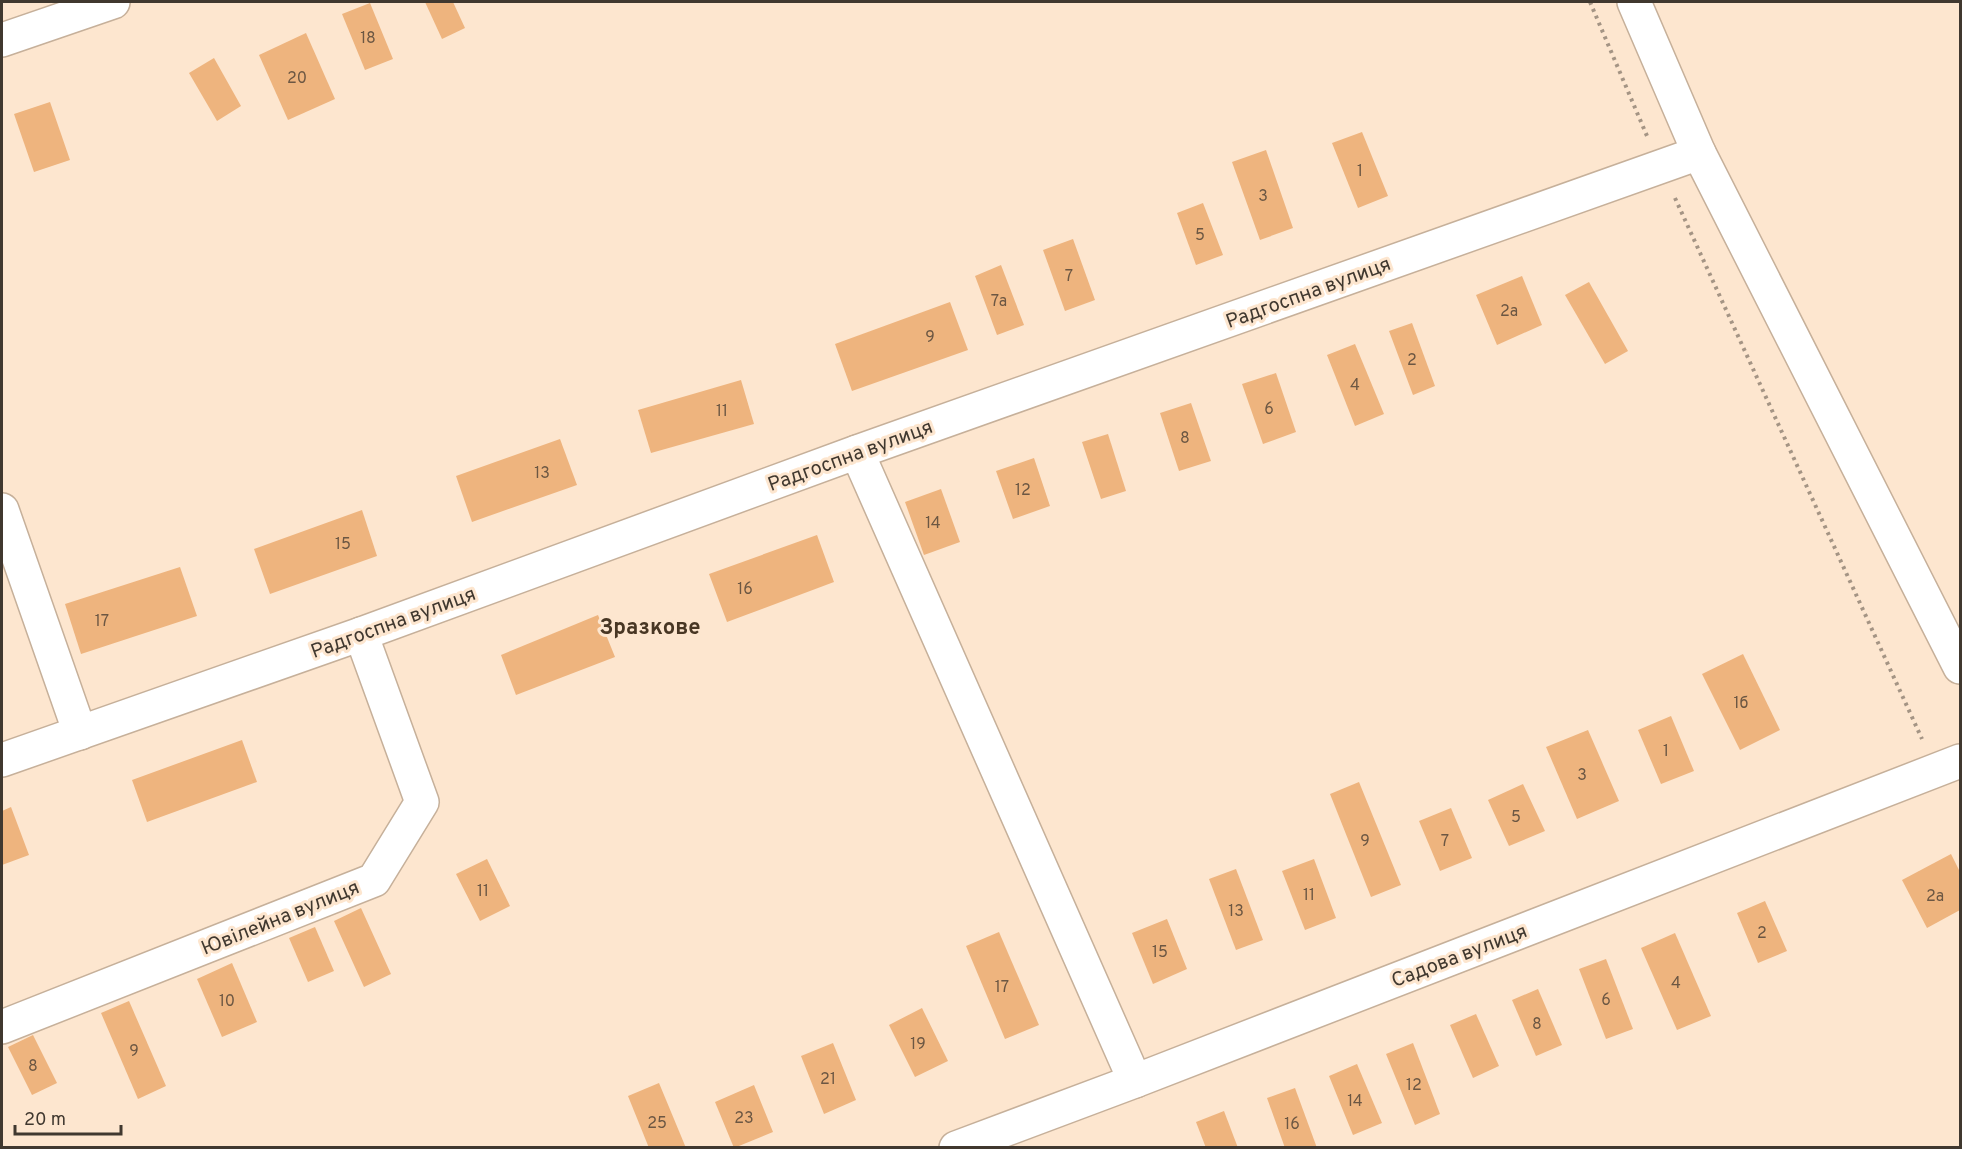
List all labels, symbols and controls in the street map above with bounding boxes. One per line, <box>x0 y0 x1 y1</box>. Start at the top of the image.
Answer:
house number: 18 <box>360 29 376 49</box>
house number: 20 <box>287 69 307 89</box>
house number: 1 <box>1357 162 1363 182</box>
house number: 3 <box>1258 187 1268 207</box>
house number: 5 <box>1195 226 1205 246</box>
street label: Радгоспна вулиця <box>1223 252 1395 336</box>
house number: 7 <box>1065 267 1073 287</box>
house number: 7а <box>991 292 1007 312</box>
house number: 2а <box>1500 302 1518 322</box>
house number: 9 <box>925 328 935 348</box>
house number: 2 <box>1407 351 1417 371</box>
house number: 4 <box>1350 376 1360 396</box>
house number: 6 <box>1264 400 1274 420</box>
house number: 11 <box>716 402 728 422</box>
street label: Радгоспна вулиця <box>765 415 937 499</box>
house number: 8 <box>1180 429 1190 449</box>
house number: 13 <box>534 464 550 484</box>
house number: 12 <box>1015 481 1031 501</box>
house number: 14 <box>925 514 941 534</box>
house number: 15 <box>335 535 351 555</box>
house number: 16 <box>737 580 753 600</box>
street label: Радгоспна вулиця <box>308 582 480 666</box>
house number: 17 <box>95 612 109 632</box>
district label: Зразкове <box>599 615 701 642</box>
house number: 1б <box>1734 694 1749 714</box>
house number: 1 <box>1663 742 1669 762</box>
house number: 3 <box>1577 766 1587 786</box>
house number: 5 <box>1511 808 1521 828</box>
house number: 9 <box>1360 832 1370 852</box>
house number: 7 <box>1441 832 1449 852</box>
street label: Ювілейна вулиця <box>198 875 364 962</box>
house number: 11 <box>477 882 489 902</box>
house number: 11 <box>1303 886 1315 906</box>
house number: 2а <box>1926 887 1944 907</box>
house number: 13 <box>1228 902 1244 922</box>
street label: Садова вулиця <box>1388 919 1531 995</box>
house number: 2 <box>1757 924 1767 944</box>
house number: 15 <box>1152 943 1168 963</box>
house number: 4 <box>1671 974 1681 994</box>
house number: 17 <box>995 978 1009 998</box>
house number: 6 <box>1601 991 1611 1011</box>
house number: 10 <box>219 992 235 1012</box>
house number: 8 <box>1532 1015 1542 1035</box>
house number: 19 <box>910 1035 926 1055</box>
house number: 9 <box>129 1042 139 1062</box>
house number: 8 <box>28 1057 38 1077</box>
house number: 21 <box>820 1070 836 1090</box>
house number: 12 <box>1406 1076 1422 1096</box>
house number: 14 <box>1347 1092 1363 1112</box>
scale bar <box>15 1098 122 1136</box>
text: 20 m <box>24 1109 66 1132</box>
house number: 23 <box>734 1109 754 1129</box>
house number: 25 <box>647 1114 667 1134</box>
house number: 16 <box>1284 1115 1300 1135</box>

